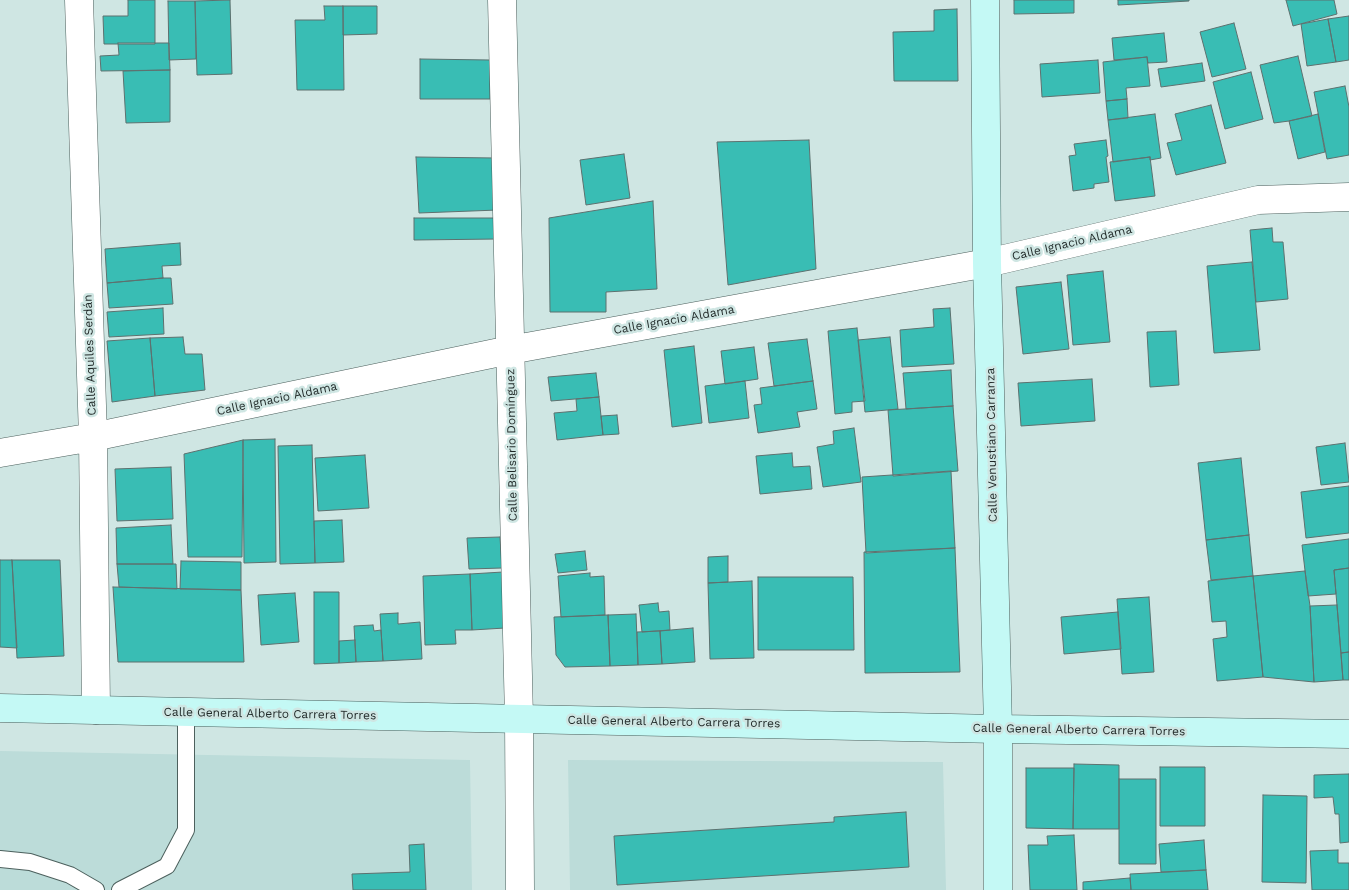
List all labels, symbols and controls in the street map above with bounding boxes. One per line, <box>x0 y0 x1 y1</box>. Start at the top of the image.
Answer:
street label: Calle Ignacio Aldama <box>1011 222 1133 264</box>
street label: Calle Aquiles Serdán <box>81 294 99 416</box>
street label: Calle Ignacio Aldama <box>612 302 736 338</box>
street label: Calle Venustiano Carranza <box>983 368 1001 522</box>
street label: Calle Belisario Domínguez <box>503 369 521 521</box>
street label: Calle Ignacio Aldama <box>215 379 339 419</box>
street label: Calle General Alberto Carrera Torres <box>164 705 376 723</box>
street label: Calle General Alberto Carrera Torres <box>568 713 780 731</box>
street label: Calle General Alberto Carrera Torres <box>973 721 1185 739</box>

